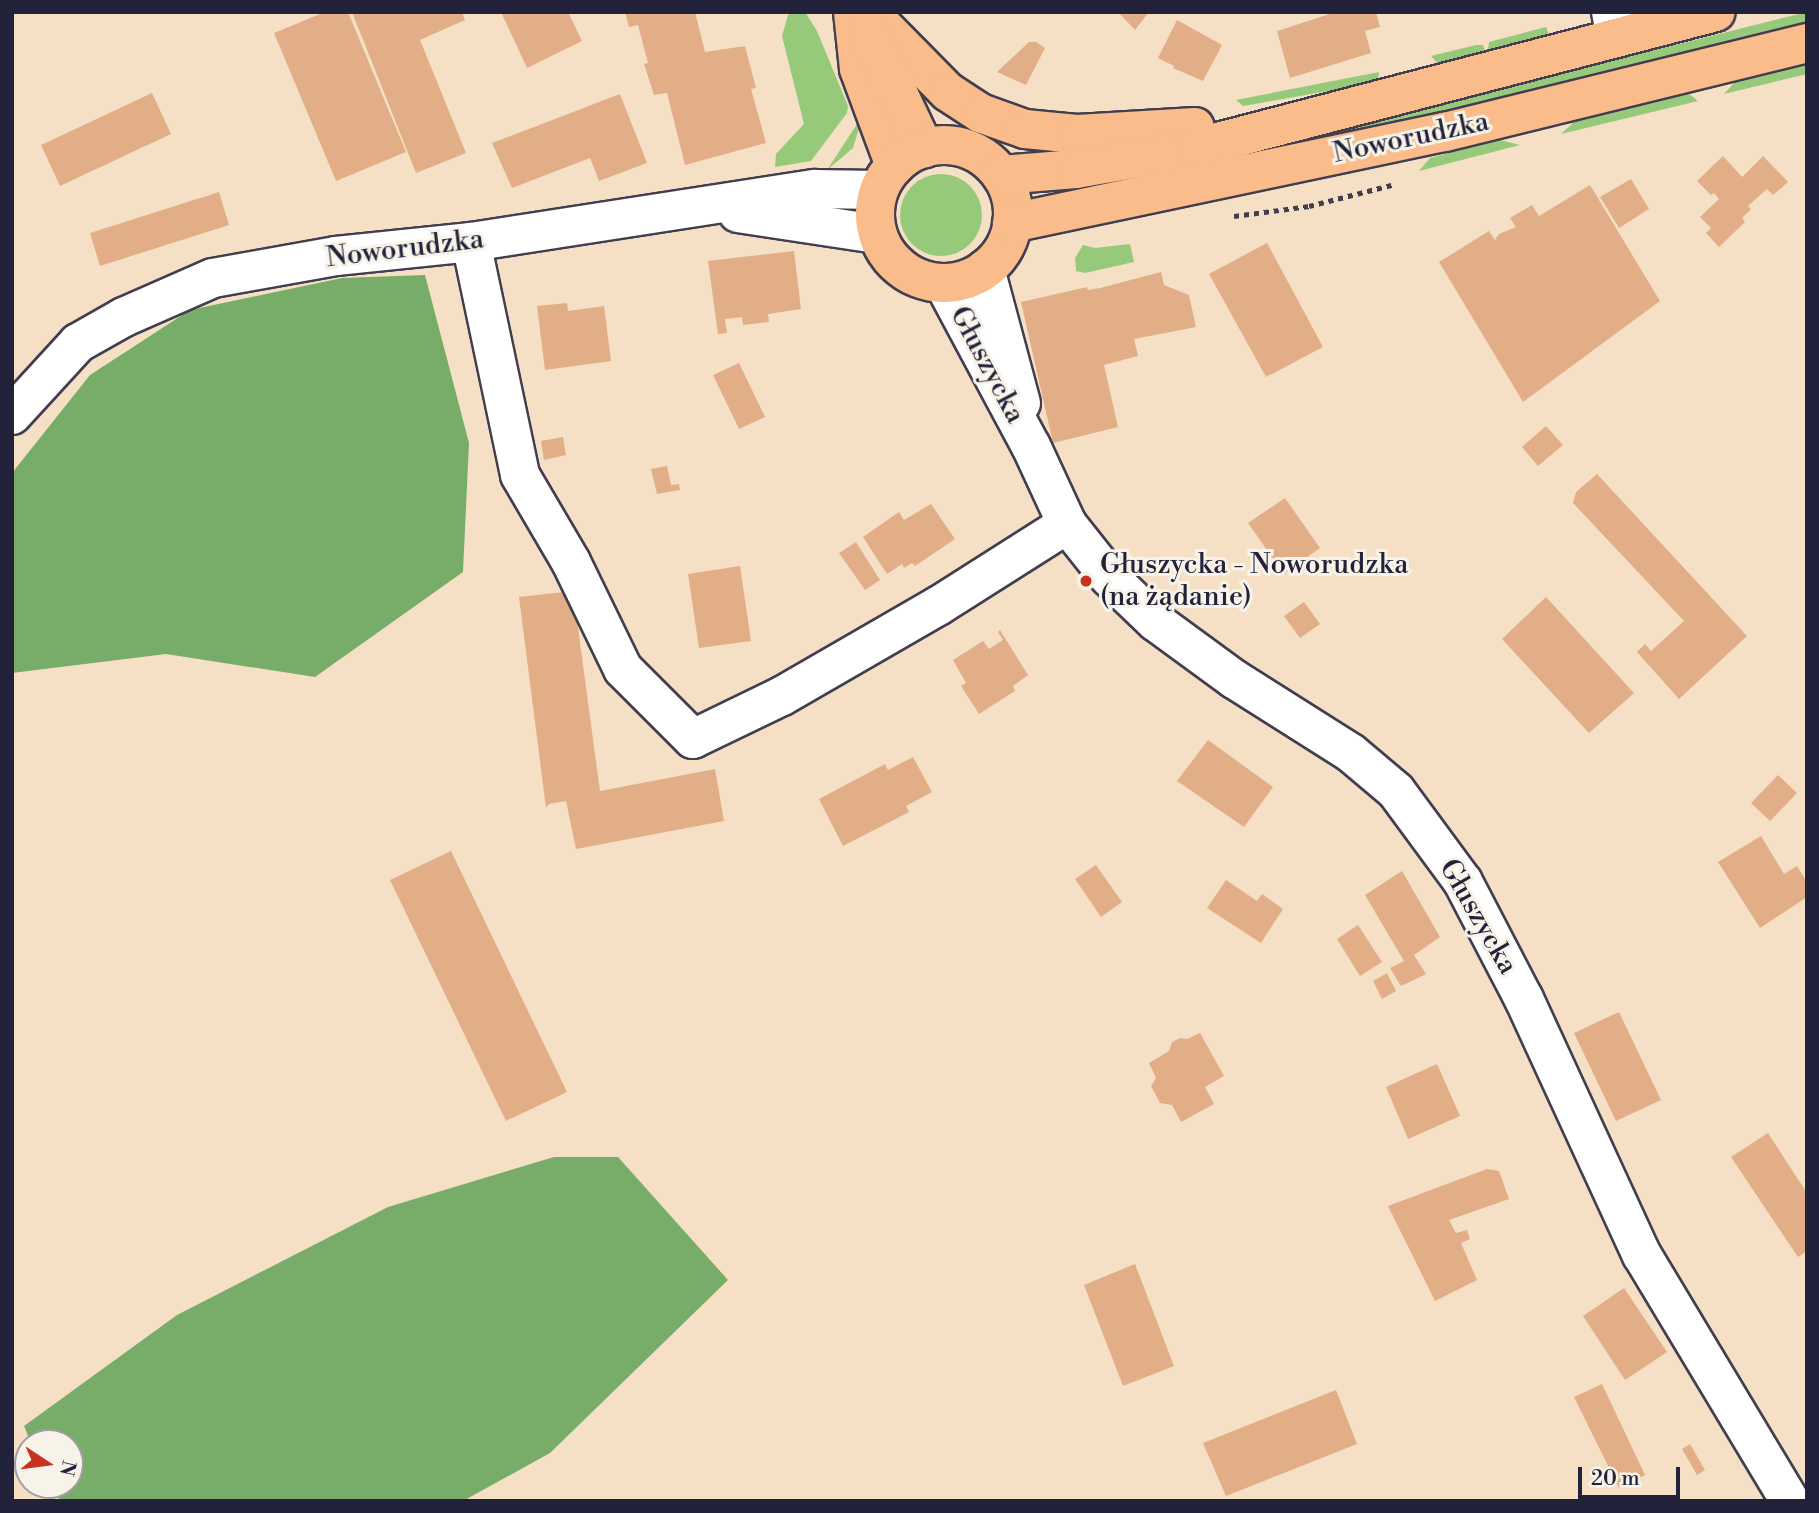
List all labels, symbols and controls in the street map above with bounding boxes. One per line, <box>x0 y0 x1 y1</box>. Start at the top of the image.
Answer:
street label: Noworudzka <box>1330 105 1492 171</box>
street label: Noworudzka <box>324 223 486 275</box>
street label: Głuszycka <box>942 301 1032 429</box>
place label: Głuszycka - Noworudzka (na żądanie) <box>1100 548 1408 614</box>
marker: Głuszycka - Noworudzka (na żądanie) <box>1078 573 1094 589</box>
street label: Głuszycka <box>1432 853 1524 981</box>
north arrow <box>14 1429 84 1499</box>
scale bar <box>1581 1454 1682 1498</box>
text: N <box>54 1458 81 1478</box>
text: 20 m <box>1591 1466 1640 1492</box>

